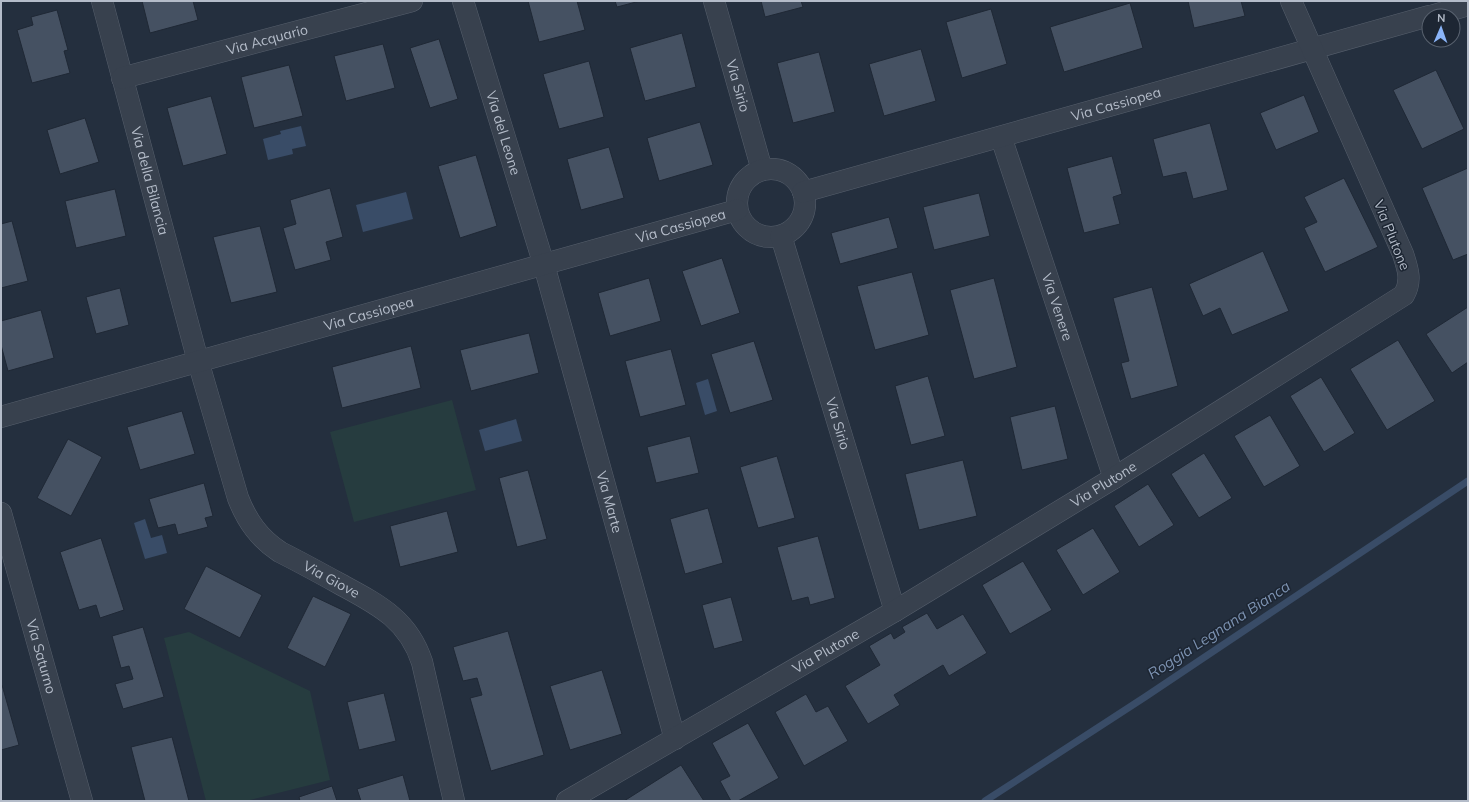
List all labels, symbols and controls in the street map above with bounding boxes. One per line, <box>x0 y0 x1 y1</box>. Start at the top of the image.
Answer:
north arrow <box>1421 8 1461 48</box>
text: N <box>1437 11 1446 25</box>
street label: Via Acquario <box>224 20 310 59</box>
street label: Via Sirio <box>722 57 754 114</box>
street label: Via Cassiopea <box>1069 83 1163 125</box>
street label: Via del Leone <box>482 89 525 177</box>
street label: Via della Bilancia <box>127 125 173 237</box>
street label: Via Plutone <box>1370 197 1414 273</box>
street label: Via Cassiopea <box>634 205 728 247</box>
street label: Via Venere <box>1038 271 1077 343</box>
street label: Via Cassiopea <box>322 292 416 335</box>
street label: Via Sirio <box>822 395 854 452</box>
street label: Via Plutone <box>1067 457 1140 511</box>
street label: Via Marte <box>592 469 627 535</box>
street label: Via Giove <box>300 557 363 602</box>
water label: Roggia Legnana Bianca <box>1144 576 1294 683</box>
street label: Via Saturno <box>22 617 60 696</box>
street label: Via Plutone <box>789 625 862 678</box>

